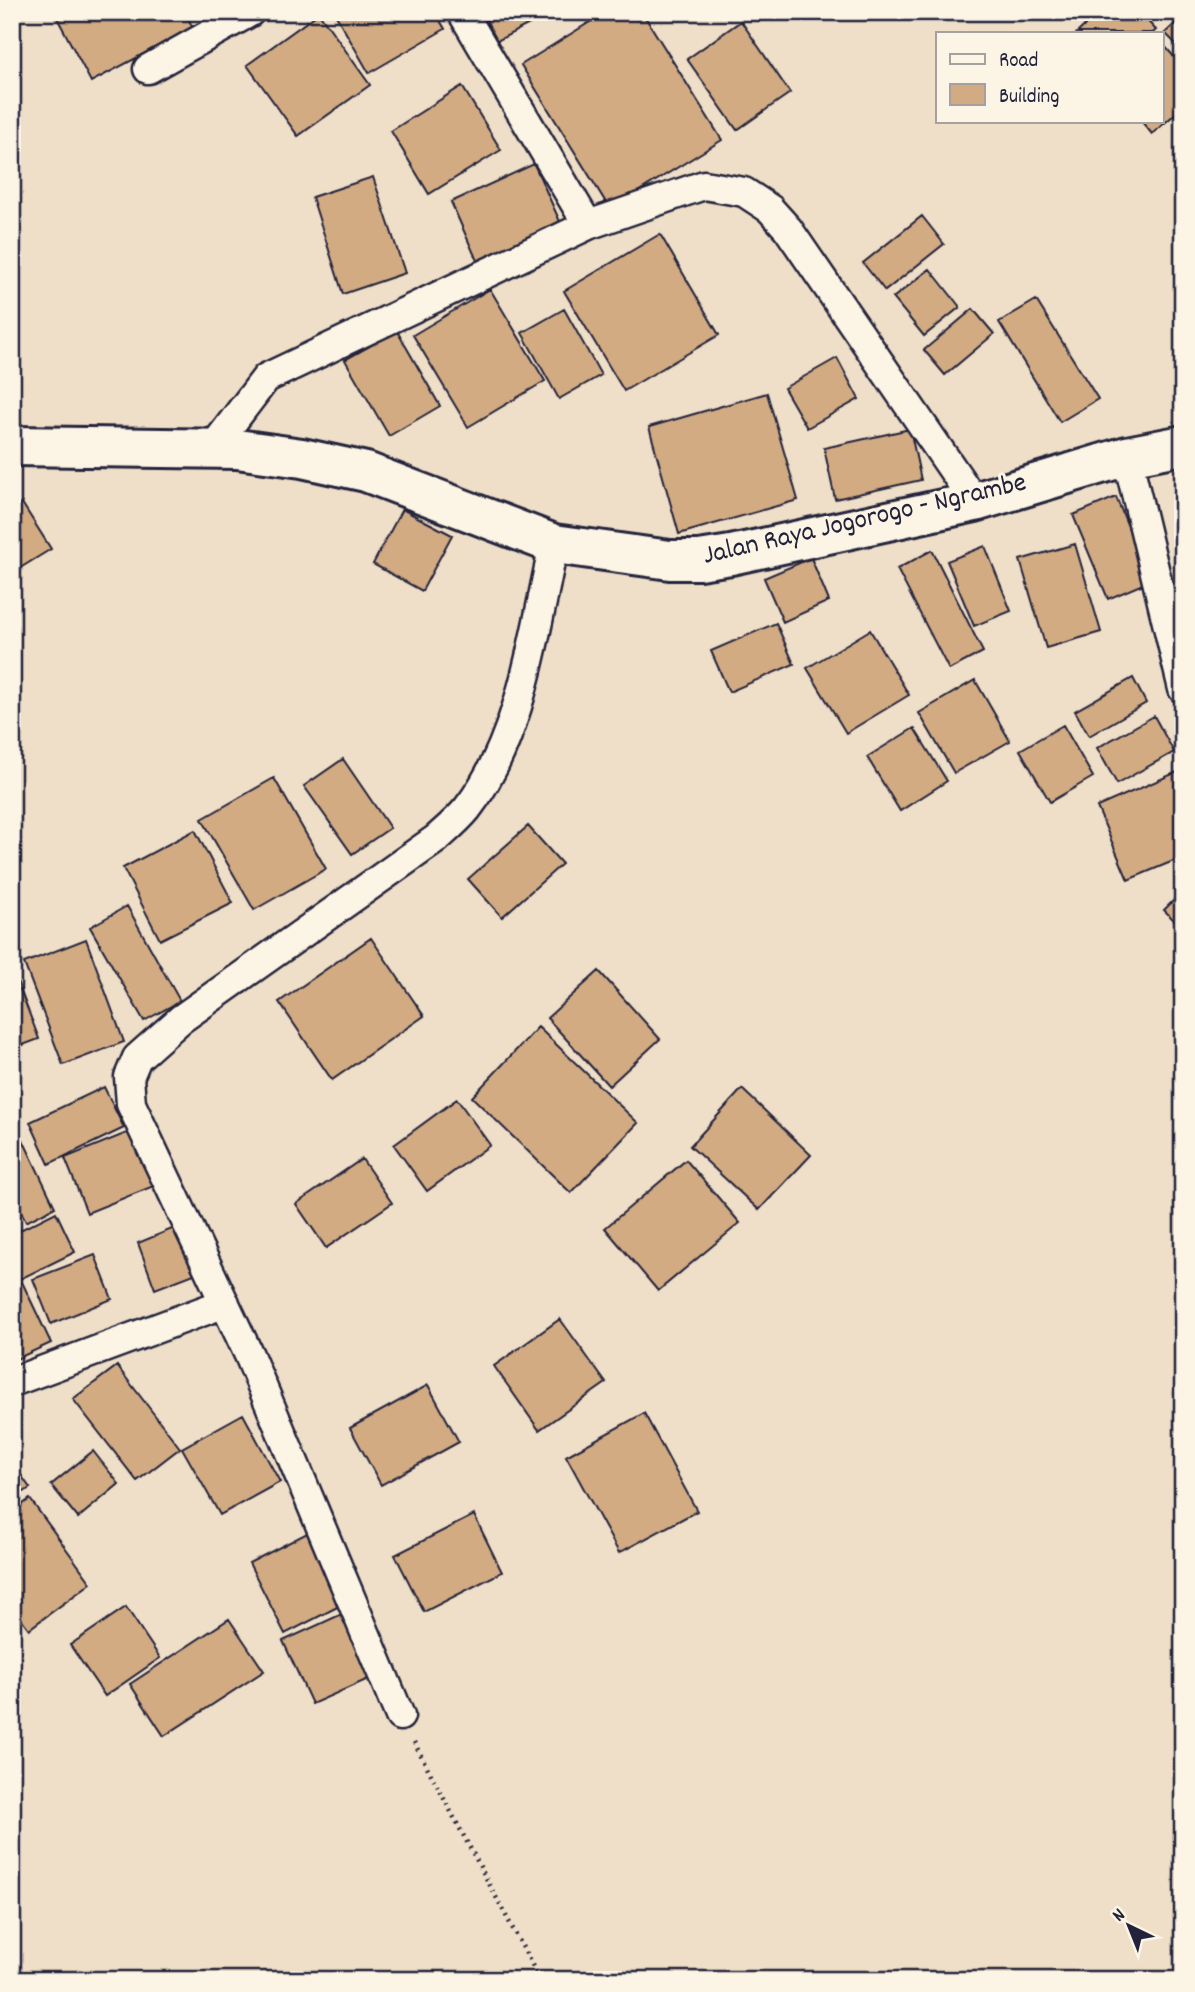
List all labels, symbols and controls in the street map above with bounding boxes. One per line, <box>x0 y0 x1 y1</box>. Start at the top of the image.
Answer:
legend <box>936 32 1164 122</box>
text: Road <box>999 47 1038 77</box>
text: Building <box>999 83 1059 113</box>
street label: Jalan Raya Jogorogo - Ngrambe <box>699 464 1031 578</box>
north arrow <box>1094 1890 1164 1960</box>
text: N <box>1107 1903 1132 1929</box>

